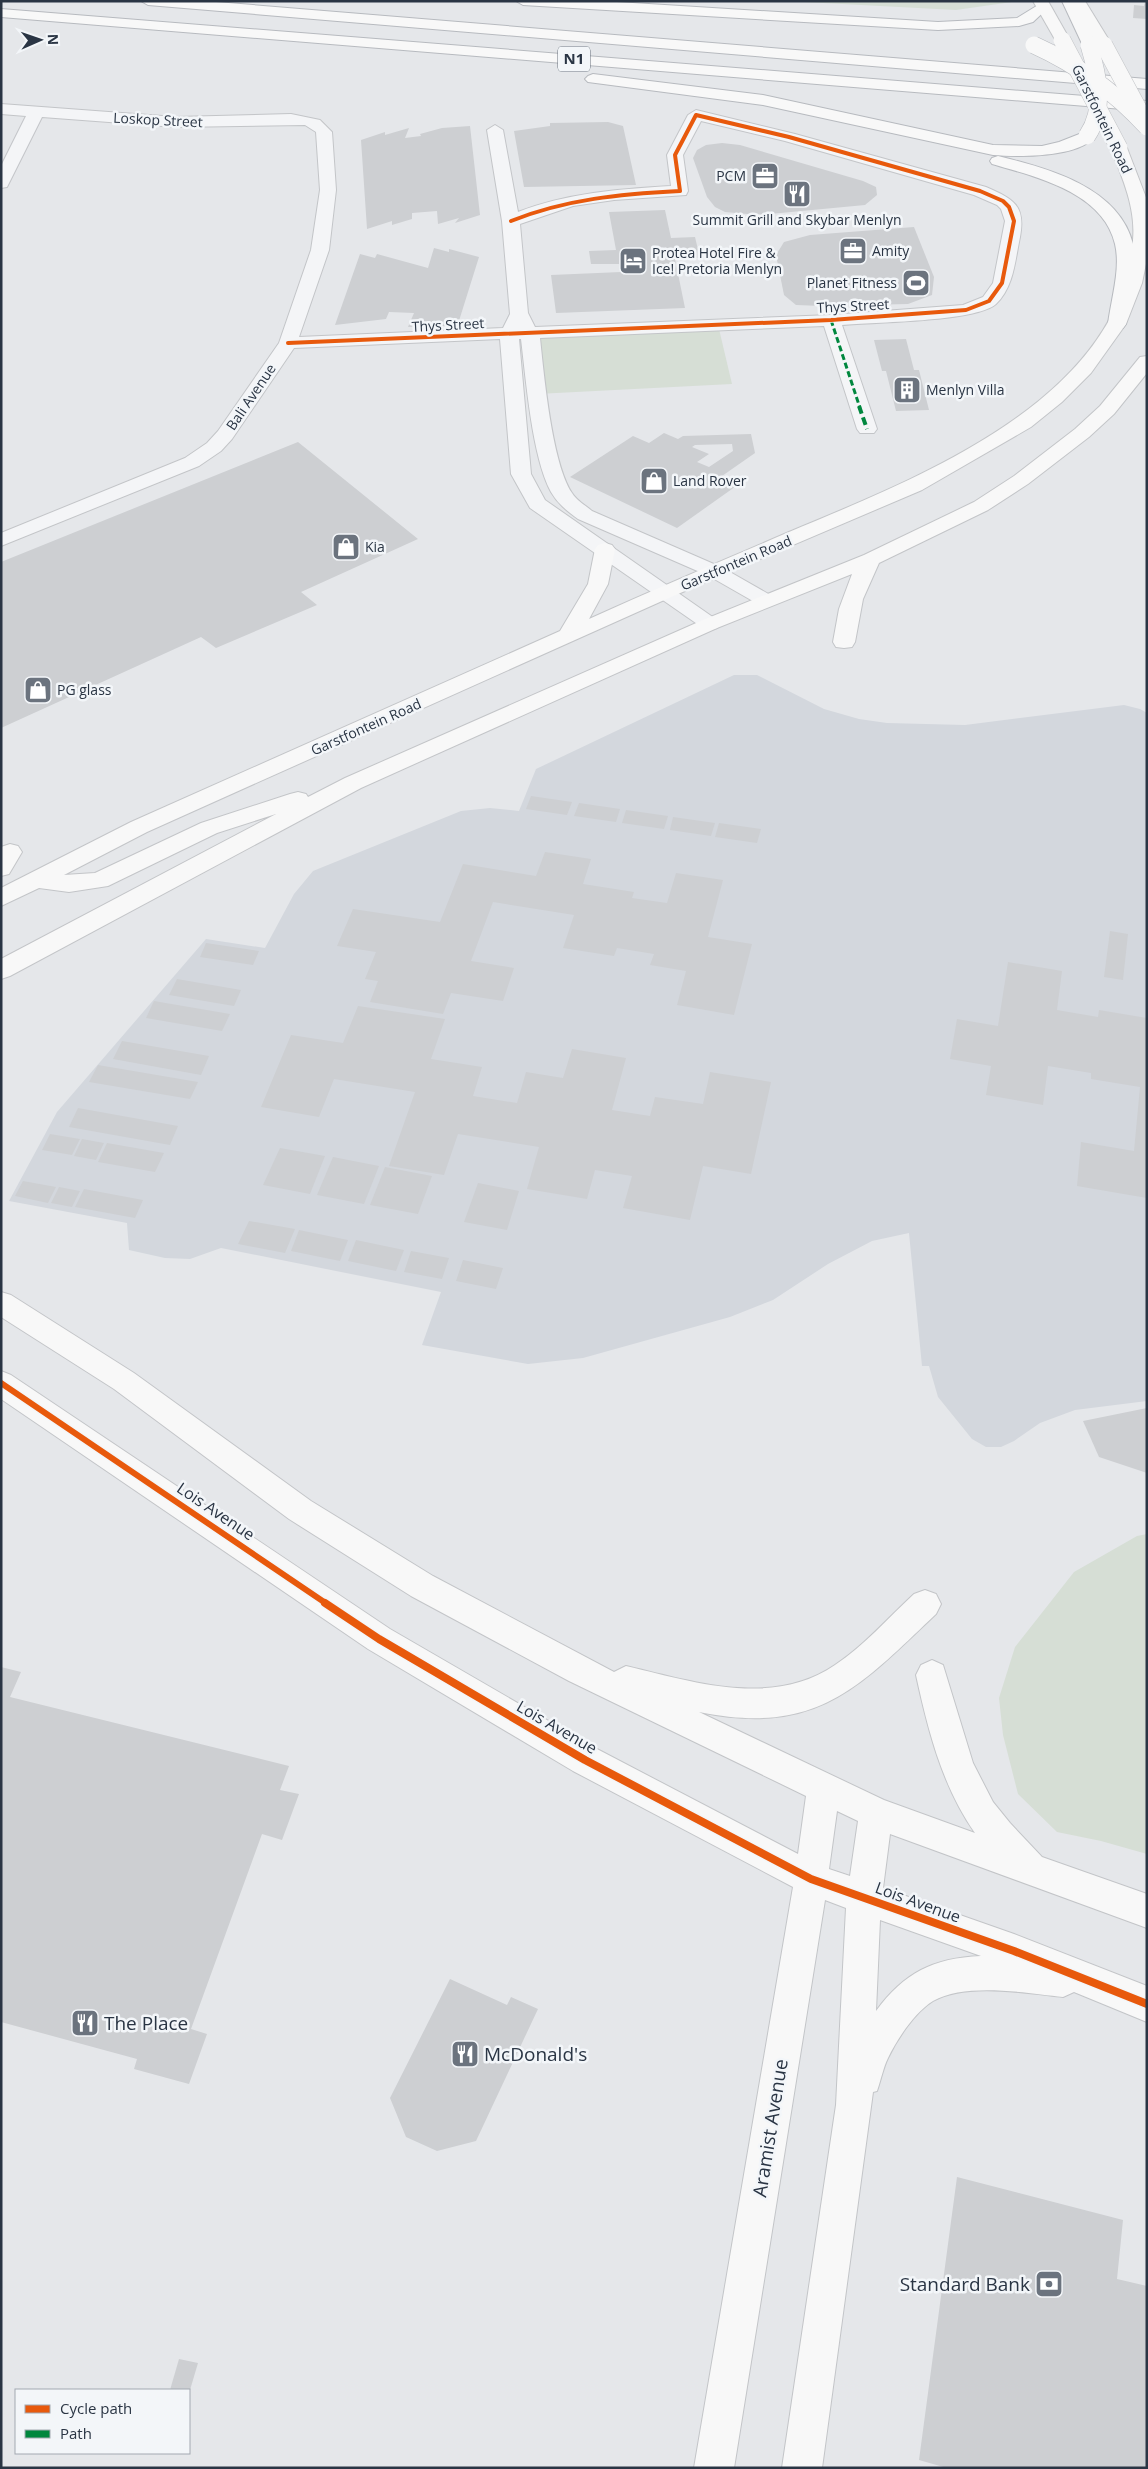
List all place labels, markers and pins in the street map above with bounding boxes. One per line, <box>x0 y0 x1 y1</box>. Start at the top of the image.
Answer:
office icon: PCM <box>750 161 780 191</box>
place label: PCM <box>716 166 746 185</box>
restaurant icon: Summit Grill and Skybar Menlyn <box>782 179 812 209</box>
place label: Summit Grill and Skybar Menlyn <box>693 210 901 229</box>
office icon: Amity <box>838 236 868 266</box>
place label: Amity <box>872 241 910 260</box>
place label: Protea Hotel Fire & Ice! Pretoria Menlyn <box>652 243 782 278</box>
hotel icon: Protea Hotel Fire & Ice! Pretoria Menlyn <box>618 246 648 276</box>
sports icon: Planet Fitness <box>901 268 931 298</box>
place label: Planet Fitness <box>807 273 897 292</box>
building icon: Menlyn Villa <box>892 375 922 405</box>
place label: Menlyn Villa <box>926 380 1005 399</box>
shop icon: Land Rover <box>639 466 669 496</box>
place label: Land Rover <box>673 471 747 490</box>
shop icon: Kia <box>331 532 361 562</box>
place label: Kia <box>365 537 385 556</box>
shop icon: PG glass <box>23 675 53 705</box>
place label: PG glass <box>57 680 112 699</box>
restaurant icon: The Place <box>70 2008 100 2038</box>
place label: The Place <box>104 2010 188 2036</box>
restaurant icon: McDonald's <box>450 2039 480 2069</box>
place label: McDonald's <box>484 2041 587 2067</box>
bank icon: Standard Bank <box>1034 2269 1064 2299</box>
place label: Standard Bank <box>900 2271 1030 2297</box>

